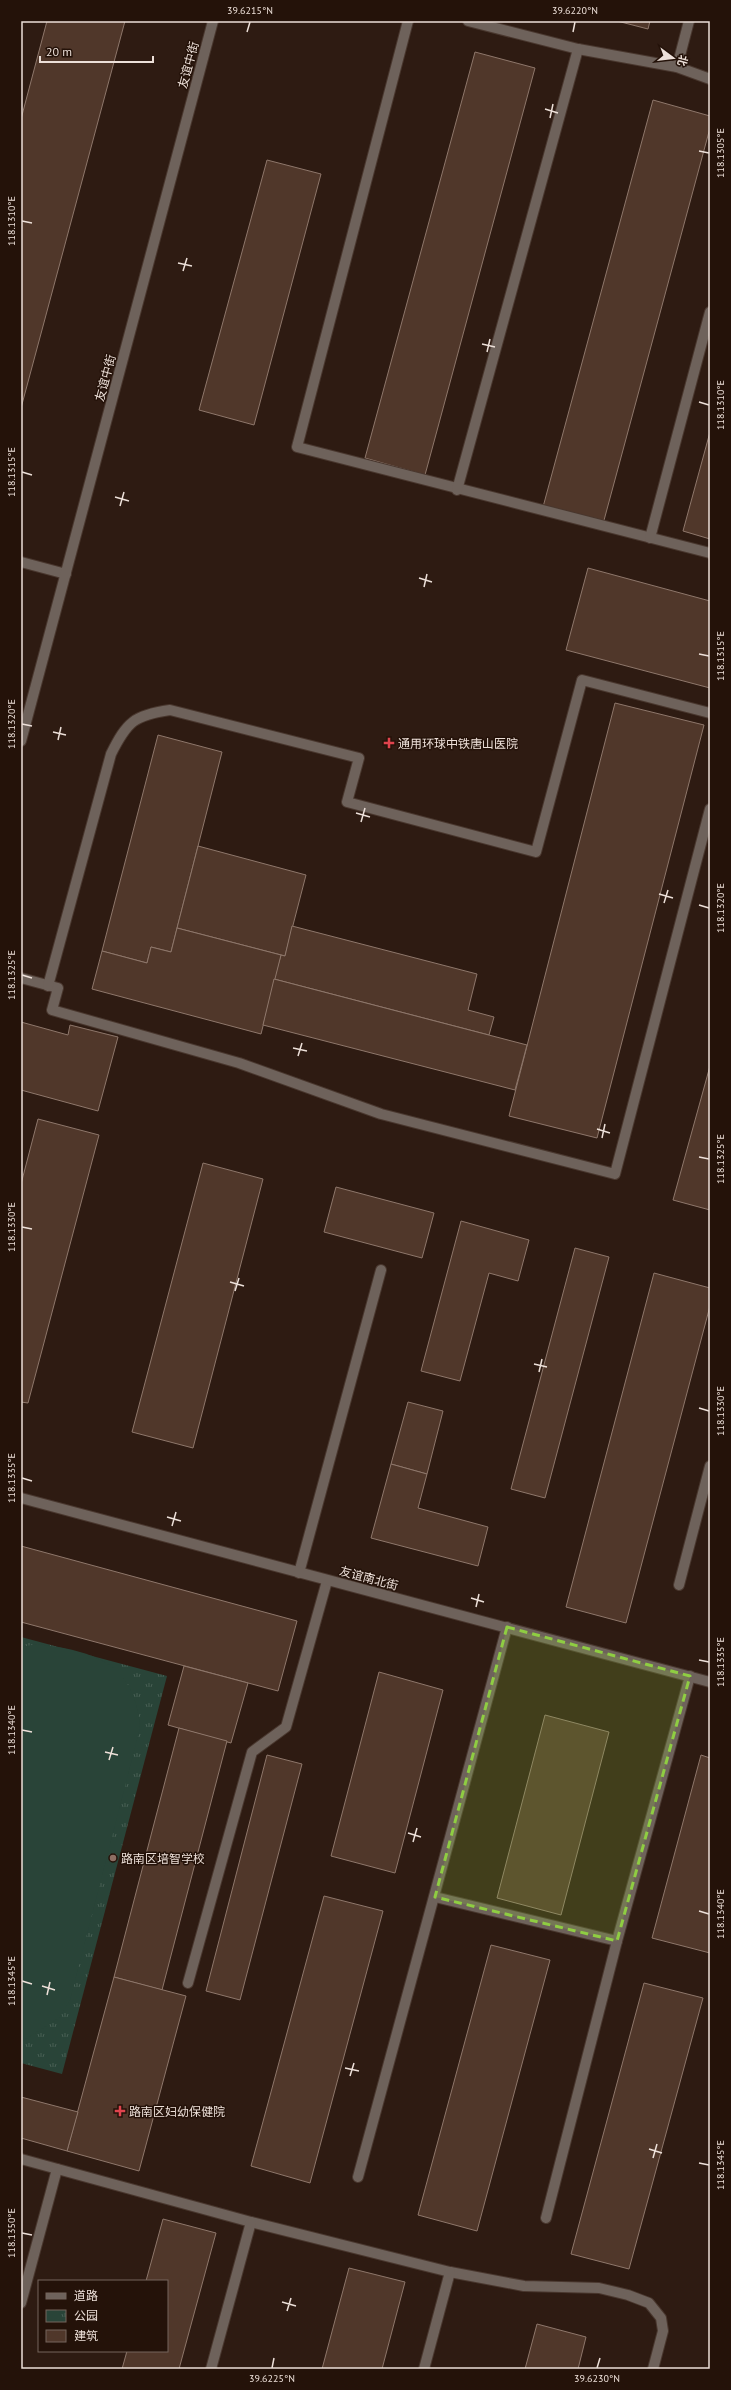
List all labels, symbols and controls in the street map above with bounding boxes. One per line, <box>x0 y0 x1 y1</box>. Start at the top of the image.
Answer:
text: 39.6215°N <box>227 4 273 17</box>
text: 39.6220°N <box>552 4 598 17</box>
scale bar <box>40 38 153 64</box>
north arrow <box>653 38 693 78</box>
street label: 友谊中街 <box>175 40 201 90</box>
text: 20 m <box>46 44 72 59</box>
text: 北 <box>674 53 691 68</box>
text: 118.1305°E <box>714 128 727 178</box>
text: 118.1310°E <box>5 196 18 246</box>
street label: 友谊中街 <box>92 353 118 403</box>
text: 118.1310°E <box>714 380 727 430</box>
text: 118.1315°E <box>5 447 18 497</box>
text: 118.1315°E <box>714 631 727 681</box>
text: 118.1320°E <box>5 699 18 749</box>
place label: 通用环球中铁唐山医院 <box>398 736 518 751</box>
marker: 通用环球中铁唐山医院 <box>383 737 395 749</box>
text: 118.1320°E <box>714 883 727 933</box>
text: 118.1325°E <box>5 950 18 1000</box>
text: 118.1325°E <box>714 1134 727 1184</box>
text: 118.1330°E <box>5 1202 18 1252</box>
text: 118.1330°E <box>714 1386 727 1436</box>
text: 118.1335°E <box>5 1453 18 1503</box>
street label: 友谊南北街 <box>338 1563 400 1593</box>
text: 118.1335°E <box>714 1637 727 1687</box>
text: 118.1340°E <box>5 1705 18 1755</box>
place label: 路南区培智学校 <box>121 1851 205 1866</box>
marker: 路南区培智学校 <box>108 1853 118 1863</box>
text: 118.1340°E <box>714 1889 727 1939</box>
text: 118.1345°E <box>5 1956 18 2006</box>
place label: 路南区妇幼保健院 <box>129 2104 225 2119</box>
marker: 路南区妇幼保健院 <box>114 2105 126 2117</box>
text: 118.1345°E <box>714 2140 727 2190</box>
text: 118.1350°E <box>5 2208 18 2258</box>
legend <box>38 2280 168 2352</box>
text: 道路 <box>74 2288 98 2303</box>
text: 公园 <box>74 2308 98 2323</box>
text: 建筑 <box>74 2328 98 2343</box>
text: 39.6225°N <box>249 2372 295 2385</box>
text: 39.6230°N <box>574 2372 620 2385</box>

